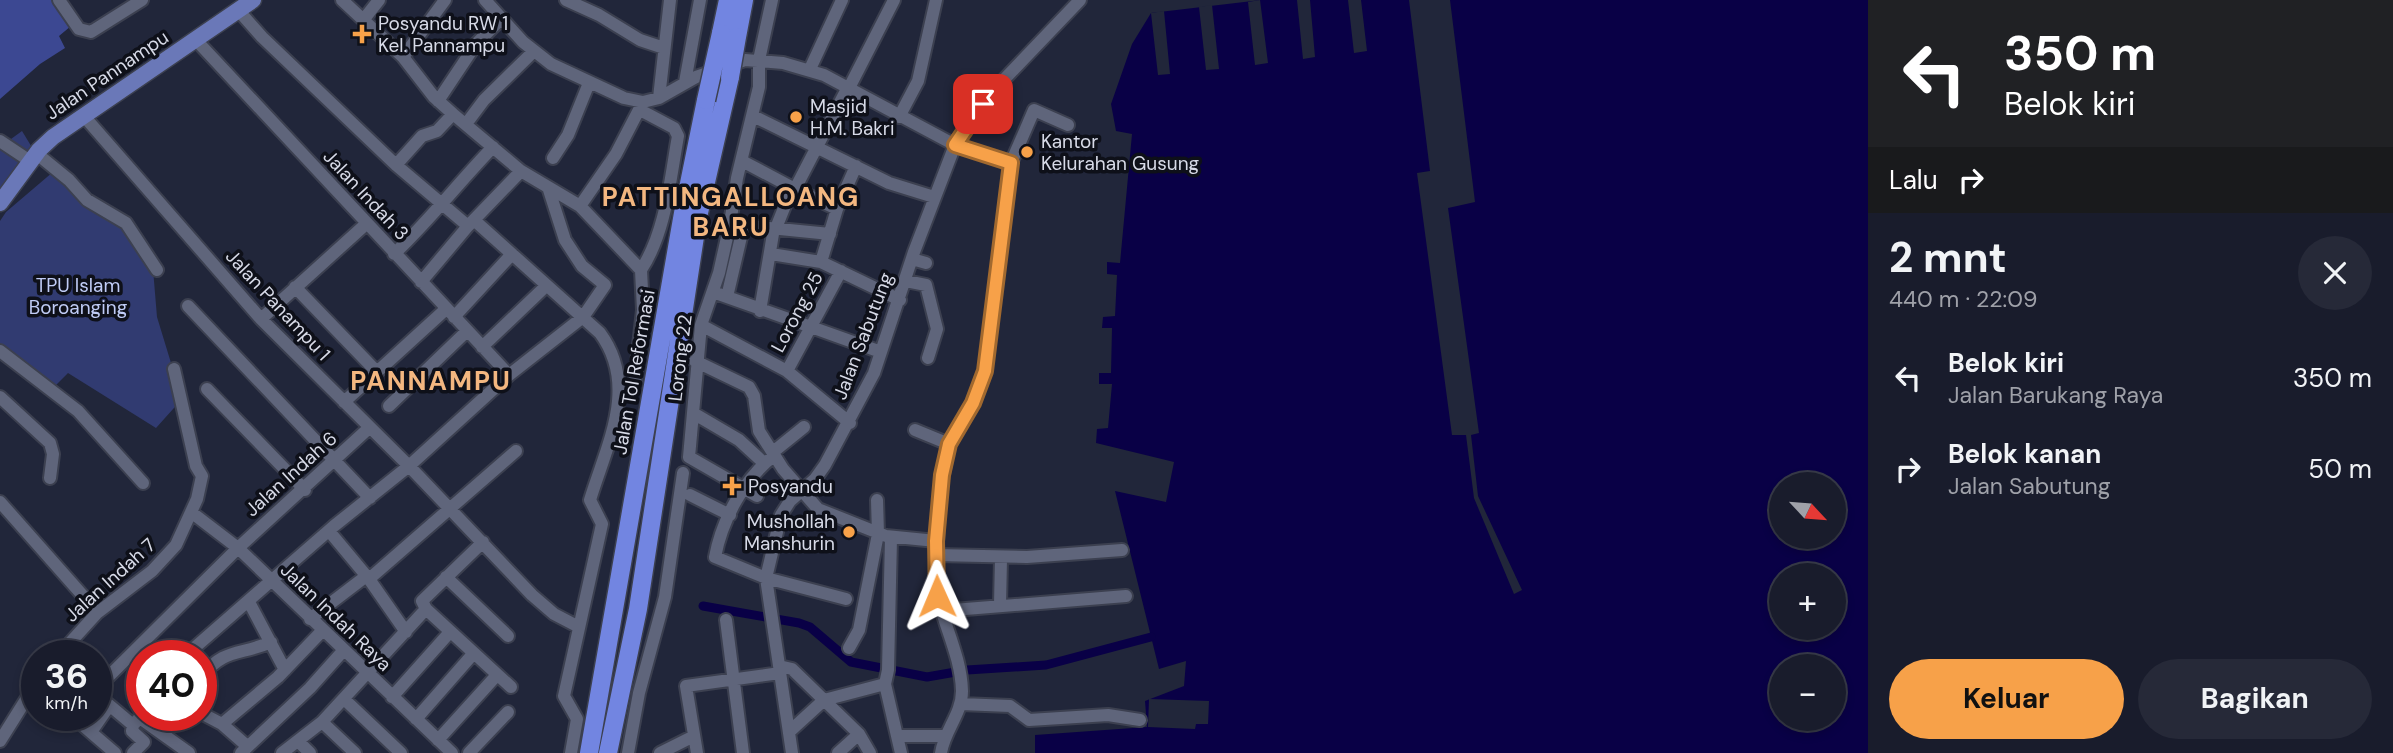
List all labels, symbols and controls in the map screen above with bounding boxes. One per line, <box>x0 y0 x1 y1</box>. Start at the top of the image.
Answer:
place label: Posyandu RW 1 Kel. Pannampu <box>378 11 508 58</box>
text: 350 m <box>2004 21 2156 85</box>
marker: Posyandu RW 1 Kel. Pannampu <box>352 24 372 44</box>
street label: Jalan Pannampu <box>41 25 173 125</box>
icon: left <box>1889 28 1980 119</box>
pin <box>953 74 1013 134</box>
text: Belok kiri <box>2004 83 2136 125</box>
icon: arrive <box>964 85 1002 123</box>
place label: Masjid H.M. Bakri <box>810 94 894 141</box>
marker: Masjid H.M. Bakri <box>788 109 804 125</box>
place label: Kantor Kelurahan Gusung <box>1041 129 1200 176</box>
street label: Jalan Indah 3 <box>318 144 414 246</box>
marker: Kantor Kelurahan Gusung <box>1019 144 1035 160</box>
icon: right <box>1952 161 1990 199</box>
text: Lalu <box>1889 163 1938 197</box>
district label: PATTINGALLOANG BARU <box>602 180 860 244</box>
text: 2 mnt <box>1889 230 2007 285</box>
button: close <box>2298 236 2372 310</box>
street label: Jalan Panampu 1 <box>220 244 336 366</box>
street label: Lorong 25 <box>765 267 829 357</box>
street label: Jalan Sabutung <box>827 268 899 403</box>
park label: TPU Islam Boroanging <box>29 273 128 320</box>
text: 440 m · 22:09 <box>1889 284 2037 314</box>
street label: Jalan Tol Reformasi <box>607 288 661 456</box>
street label: Lorong 22 <box>662 313 698 403</box>
text: Belok kiri <box>1948 346 2064 380</box>
icon: left <box>1889 359 1927 397</box>
text: 350 m <box>2293 361 2372 395</box>
district label: PANNAMPU <box>350 364 512 398</box>
text: Jalan Barukang Raya <box>1948 380 2163 410</box>
street label: Jalan Indah 6 <box>240 426 342 522</box>
text: Belok kanan <box>1948 437 2101 471</box>
icon: right <box>1889 450 1927 488</box>
text: 50 m <box>2308 452 2372 486</box>
text: Jalan Sabutung <box>1948 471 2111 501</box>
north arrow <box>1769 472 1846 550</box>
map controls <box>1769 472 1846 731</box>
place label: Posyandu <box>748 474 833 499</box>
marker: Posyandu <box>722 476 742 496</box>
place label: Mushollah Manshurin <box>744 509 835 556</box>
marker: Mushollah Manshurin <box>841 524 857 540</box>
street label: Jalan Indah 7 <box>59 533 161 627</box>
street label: Jalan Indah Raya <box>275 558 397 676</box>
position arrow <box>900 559 974 633</box>
button: + <box>1769 563 1846 640</box>
speed limit sign: 40 <box>126 640 217 731</box>
text: 36 <box>45 653 88 699</box>
button: − <box>1769 654 1846 731</box>
button: Keluar <box>1889 659 2124 739</box>
button: Bagikan <box>2138 659 2372 739</box>
text: km/h <box>45 691 88 715</box>

